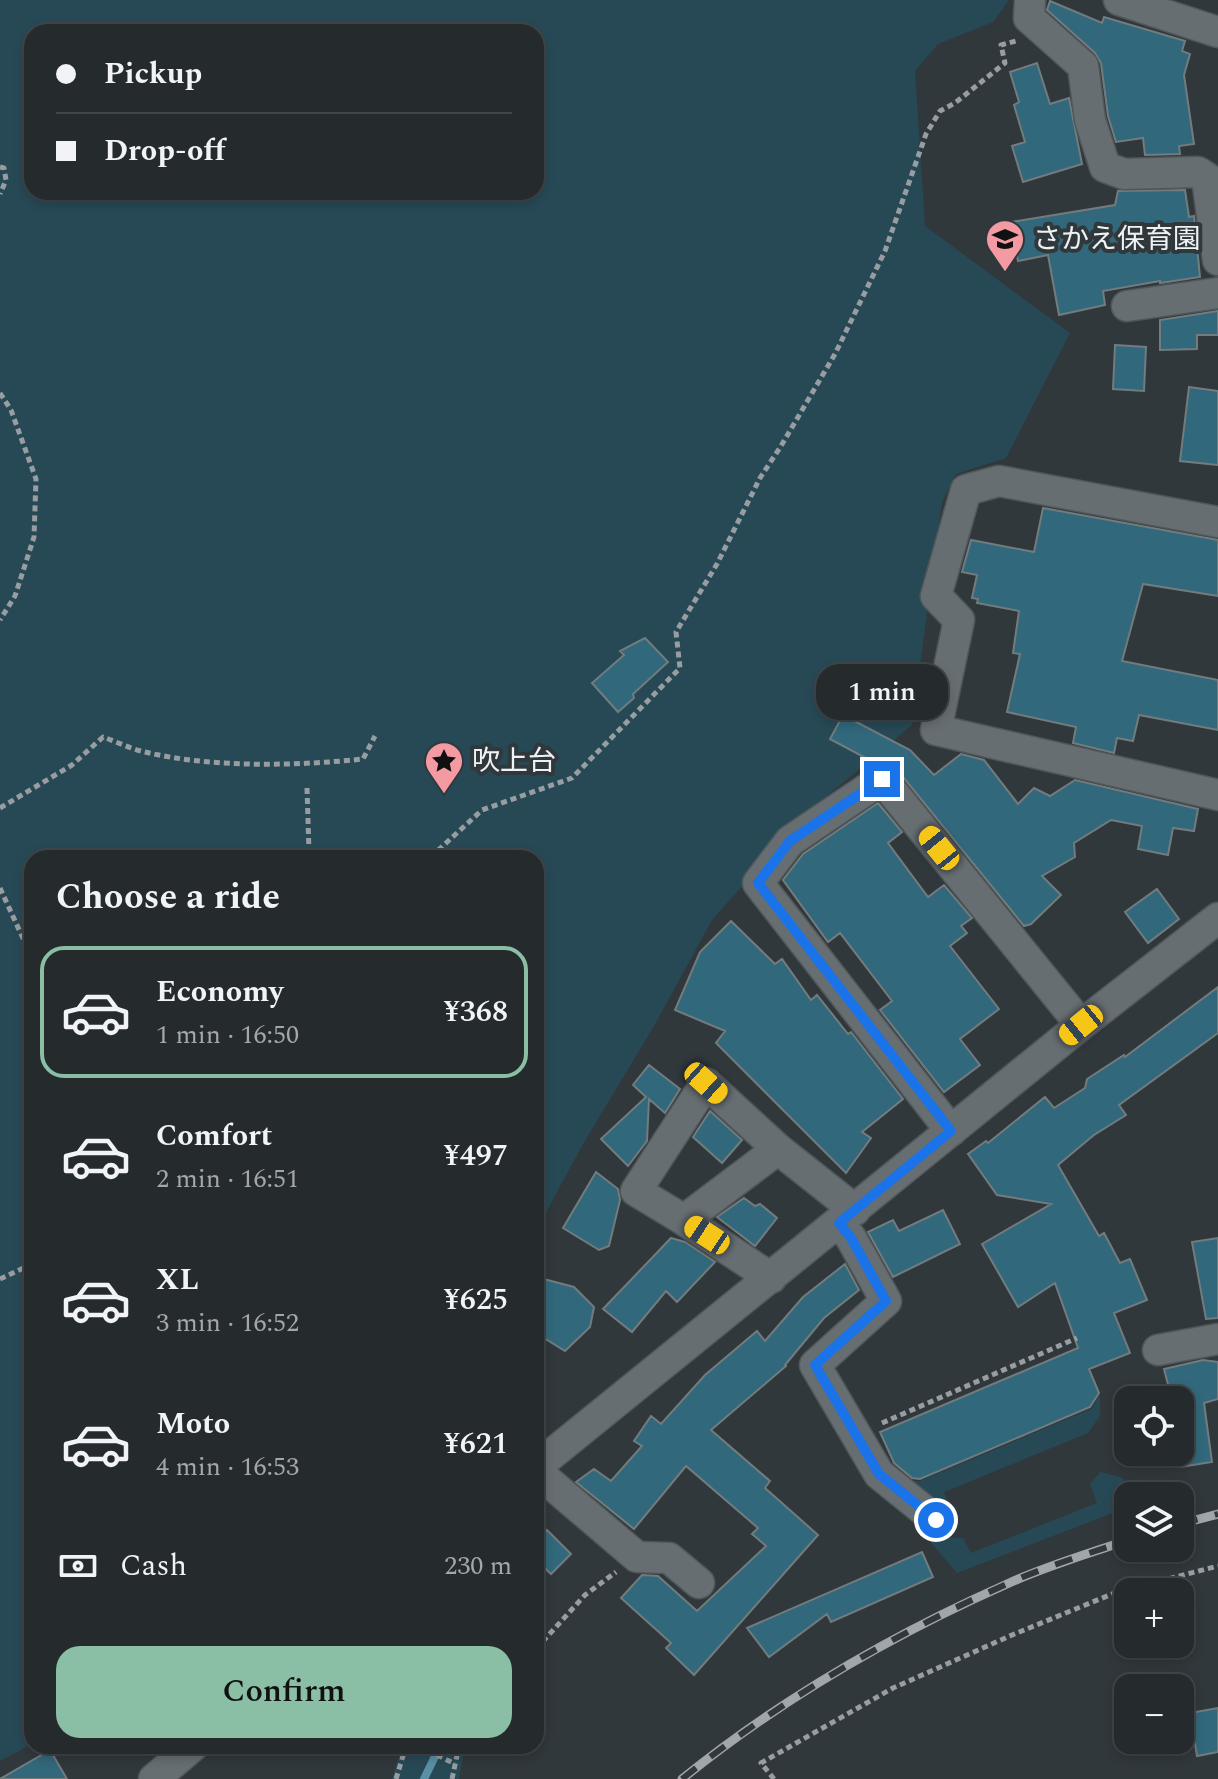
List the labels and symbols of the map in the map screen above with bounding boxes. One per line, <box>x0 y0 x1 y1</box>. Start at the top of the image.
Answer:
school or university icon: さかえ保育園 <box>984 218 1026 273</box>
place label: さかえ保育園 <box>1033 218 1201 261</box>
callout: 1 min <box>816 663 948 719</box>
place icon: 吹上台 <box>423 740 465 795</box>
place label: 吹上台 <box>472 740 556 783</box>
route end <box>864 761 900 797</box>
car <box>915 822 963 874</box>
car <box>1055 1001 1107 1049</box>
car <box>680 1058 732 1108</box>
car <box>680 1212 734 1258</box>
route start <box>918 1502 954 1538</box>

